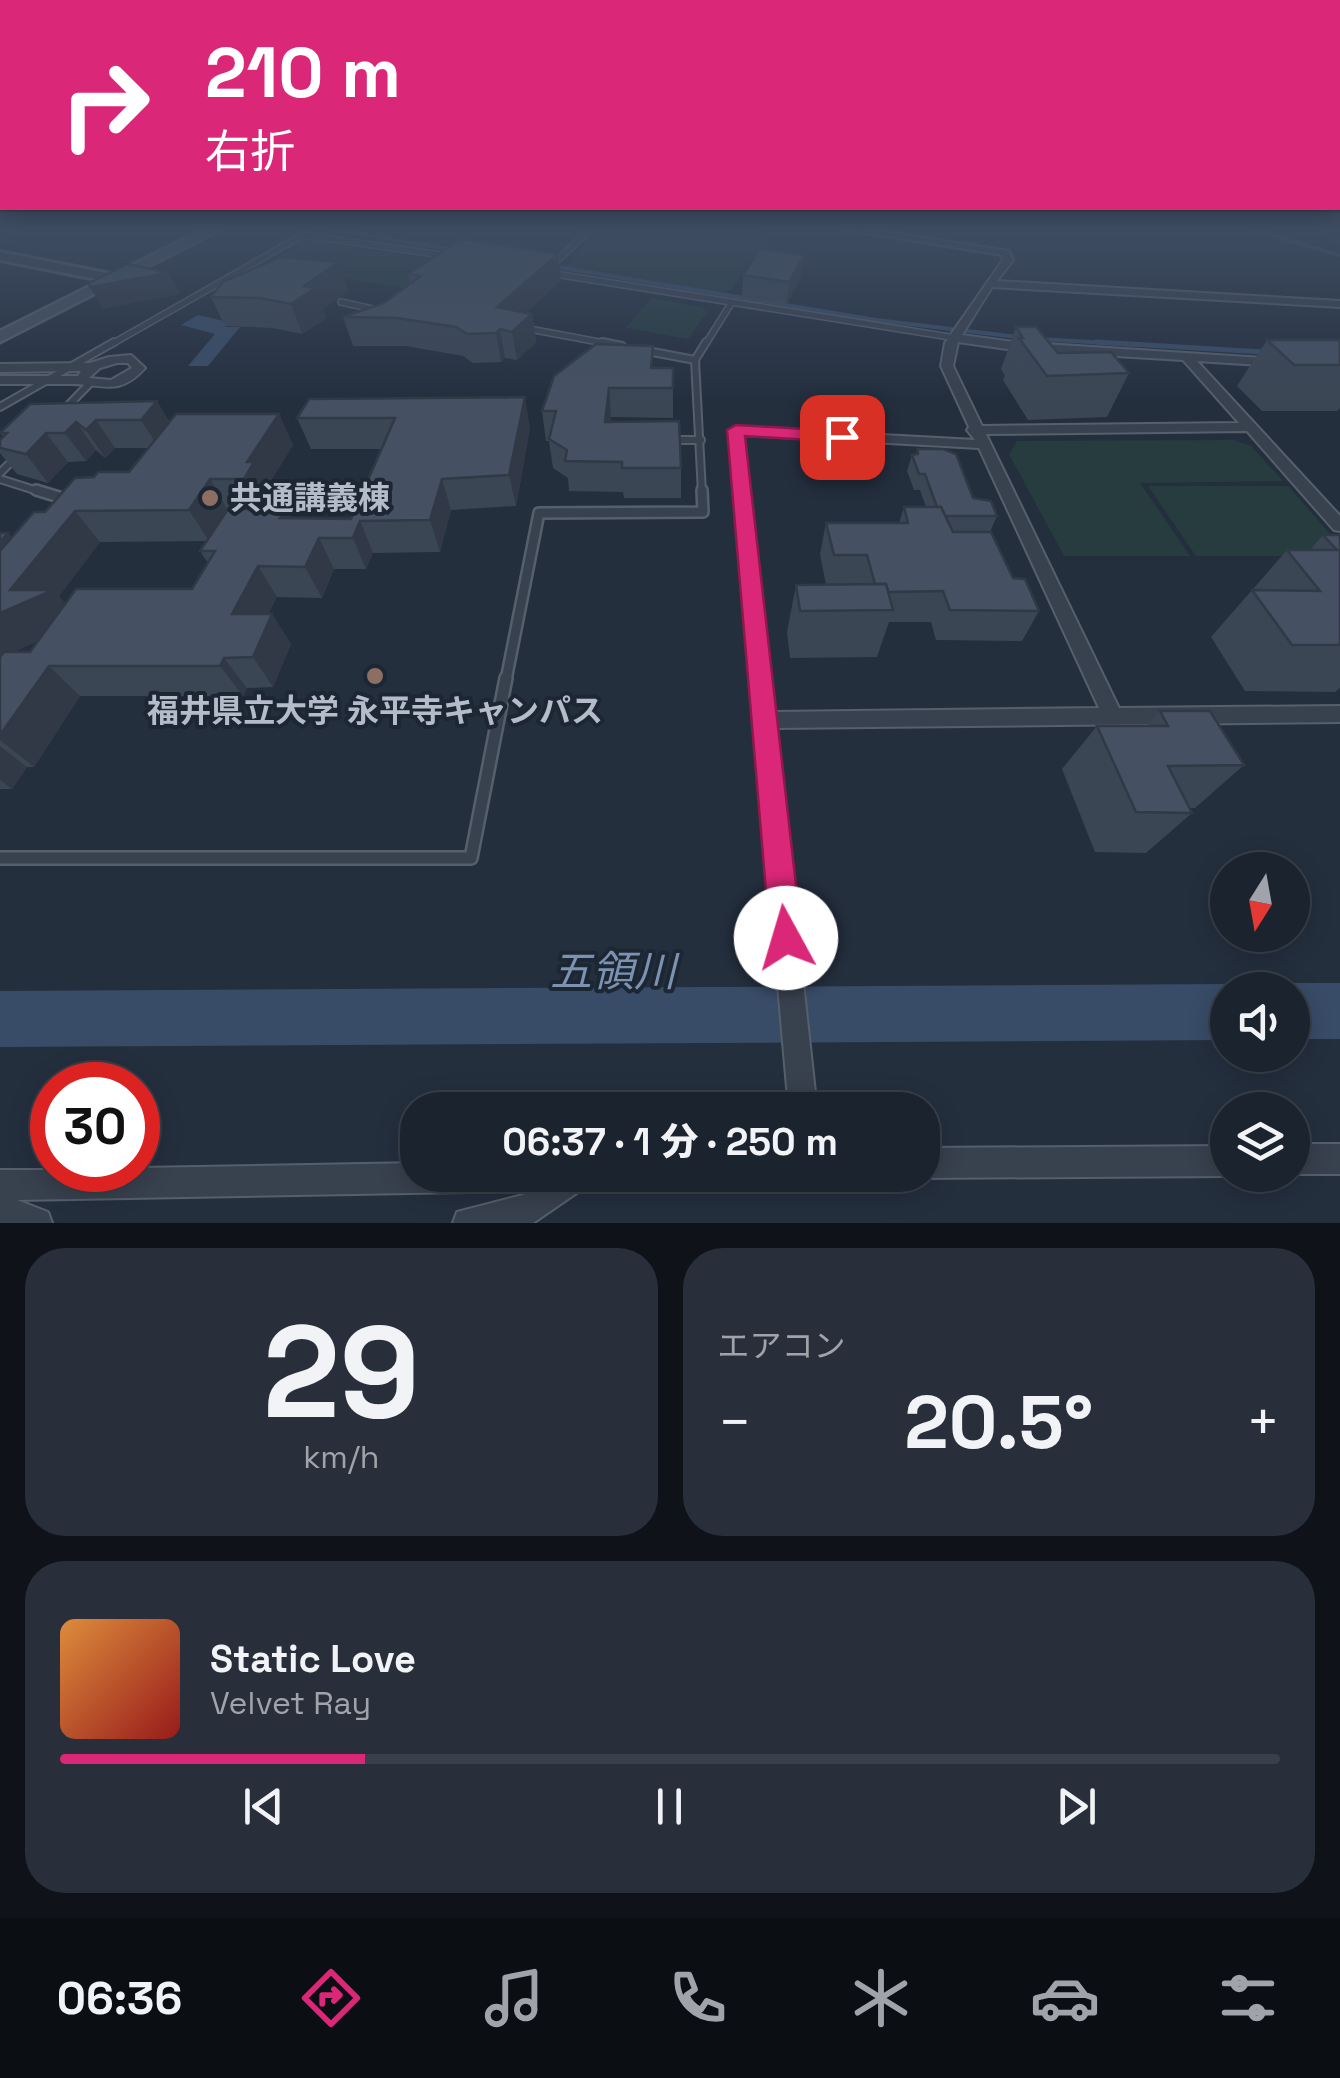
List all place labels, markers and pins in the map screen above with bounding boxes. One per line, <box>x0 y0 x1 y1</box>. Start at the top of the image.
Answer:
pin <box>800 395 885 480</box>
place label: 共通講義棟 <box>230 478 390 518</box>
marker: 共通講義棟 <box>199 487 221 509</box>
marker: 福井県立大学 永平寺キャンパス <box>364 665 386 687</box>
place label: 福井県立大学 永平寺キャンパス <box>147 691 603 731</box>

